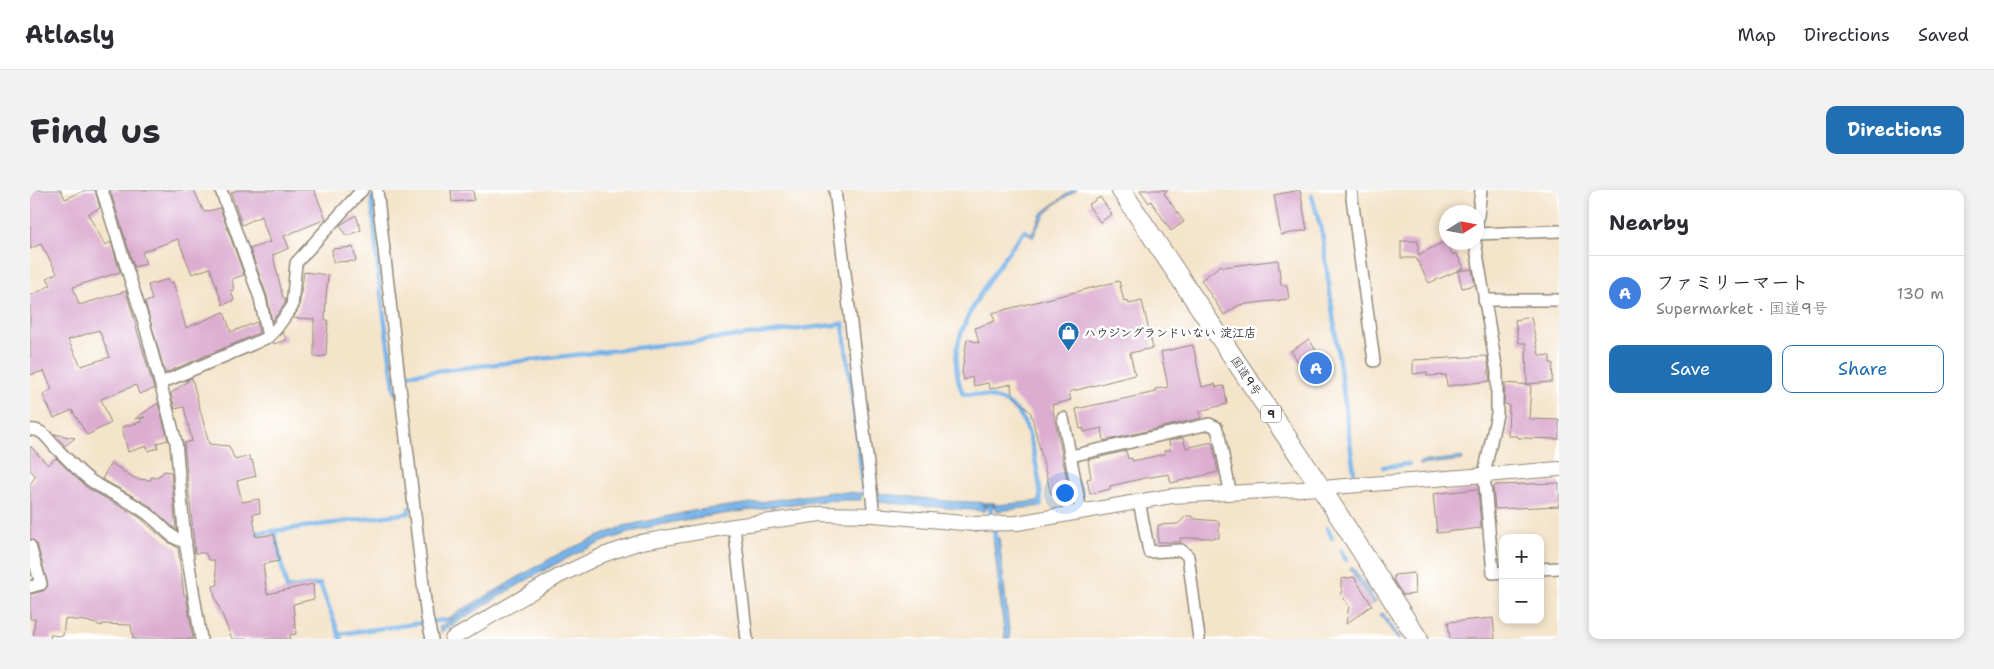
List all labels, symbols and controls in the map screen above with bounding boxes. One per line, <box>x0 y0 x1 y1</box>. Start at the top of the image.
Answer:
text: Atlasly <box>25 19 115 51</box>
text: Map <box>1738 23 1776 47</box>
text: Directions <box>1804 23 1890 47</box>
text: Saved <box>1918 23 1969 47</box>
button: Directions <box>1826 106 1964 154</box>
text: Find us <box>30 107 161 154</box>
north arrow <box>1439 205 1484 250</box>
text: Nearby <box>1609 209 1689 237</box>
text: ファミリーマート <box>1656 270 1809 295</box>
text: A <box>1619 283 1631 304</box>
text: 130 m <box>1897 283 1944 304</box>
text: Supermarket · 国道9号 <box>1656 298 1828 319</box>
shop icon: ハウジングランドいない 淀江店 <box>1056 321 1080 352</box>
place label: ハウジングランドいない 淀江店 <box>1084 325 1256 341</box>
button: Save <box>1609 345 1772 393</box>
button: Share <box>1782 345 1944 393</box>
pin: A <box>1300 349 1332 387</box>
street label: 国道9号 <box>1227 353 1265 399</box>
road number: 9 <box>1261 405 1281 422</box>
your location <box>1052 480 1078 506</box>
map controls <box>1499 534 1544 624</box>
button: + <box>1499 534 1544 579</box>
button: − <box>1499 579 1544 624</box>

